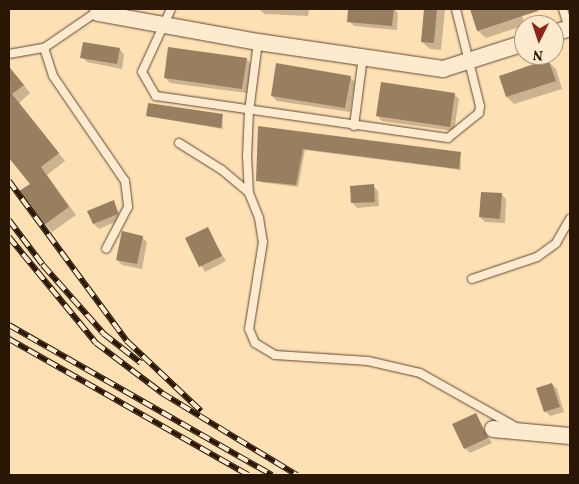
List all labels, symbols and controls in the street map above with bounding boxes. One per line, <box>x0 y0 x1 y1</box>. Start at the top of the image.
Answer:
north arrow <box>514 15 564 65</box>
text: N <box>532 45 544 64</box>

